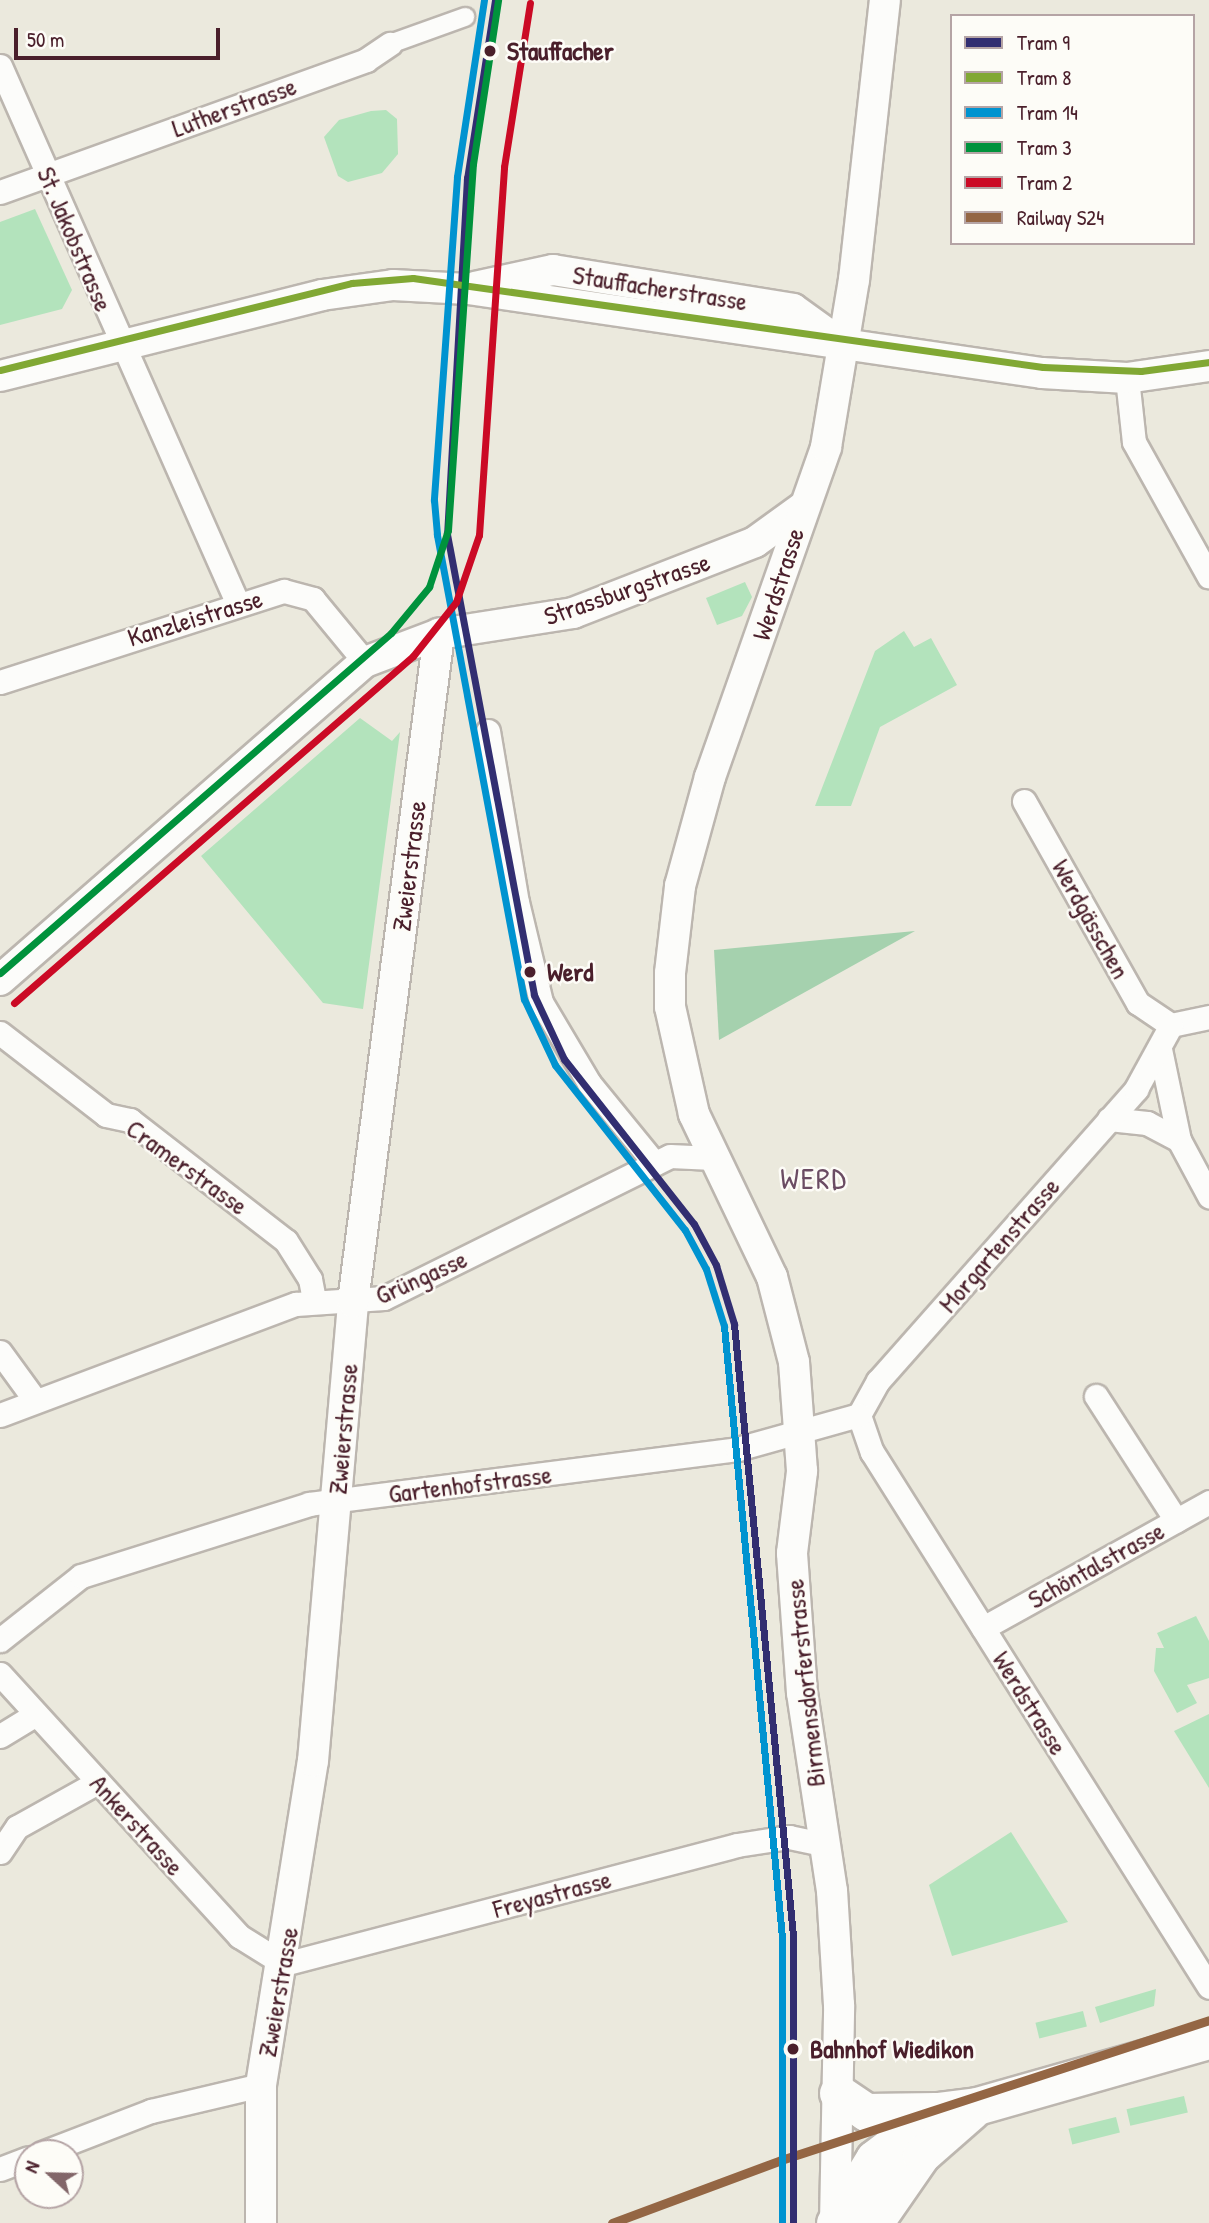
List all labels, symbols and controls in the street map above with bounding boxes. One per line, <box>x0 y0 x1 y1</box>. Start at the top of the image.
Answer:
scale bar <box>18 14 224 58</box>
legend <box>950 14 1195 245</box>
text: 50 m <box>27 25 64 54</box>
text: Tram 9 <box>1017 28 1070 57</box>
place label: Stauffacher <box>507 35 614 67</box>
marker: Stauffacher <box>479 40 501 62</box>
text: Tram 8 <box>1017 63 1071 92</box>
street label: Lutherstrasse <box>168 70 300 144</box>
text: Tram 14 <box>1017 98 1078 127</box>
text: Tram 3 <box>1017 133 1072 162</box>
street label: St. Jakobstrasse <box>31 162 119 316</box>
text: Tram 2 <box>1017 168 1072 197</box>
text: Railway S24 <box>1017 203 1104 232</box>
street label: Stauffacherstrasse <box>571 259 749 317</box>
street label: Werdstrasse <box>745 524 811 644</box>
street label: Strassburgstrasse <box>540 546 714 632</box>
street label: Kanzleistrasse <box>124 583 266 653</box>
street label: Zweierstrasse <box>386 799 432 933</box>
street label: Werdgässchen <box>1046 854 1136 984</box>
place label: Werd <box>547 956 594 988</box>
marker: Werd <box>519 961 541 983</box>
street label: Cramerstrasse <box>120 1113 254 1221</box>
district label: WERD <box>781 1160 847 1196</box>
street label: Morgartenstrasse <box>932 1171 1066 1319</box>
street label: Grüngasse <box>370 1243 472 1311</box>
street label: Zweierstrasse <box>322 1362 364 1496</box>
street label: Gartenhofstrasse <box>387 1459 553 1509</box>
street label: Schöntalstrasse <box>1023 1515 1169 1615</box>
street label: Birmensdorferstrasse <box>779 1578 831 1788</box>
street label: Werdstrasse <box>986 1646 1074 1760</box>
street label: Ankerstrasse <box>84 1768 190 1882</box>
street label: Freyastrasse <box>490 1863 614 1925</box>
street label: Zweierstrasse <box>251 1925 305 2059</box>
place label: Bahnhof Wiedikon <box>810 2033 974 2065</box>
marker: Bahnhof Wiedikon <box>782 2038 804 2060</box>
north arrow <box>14 2139 84 2209</box>
text: N <box>17 2157 45 2176</box>

